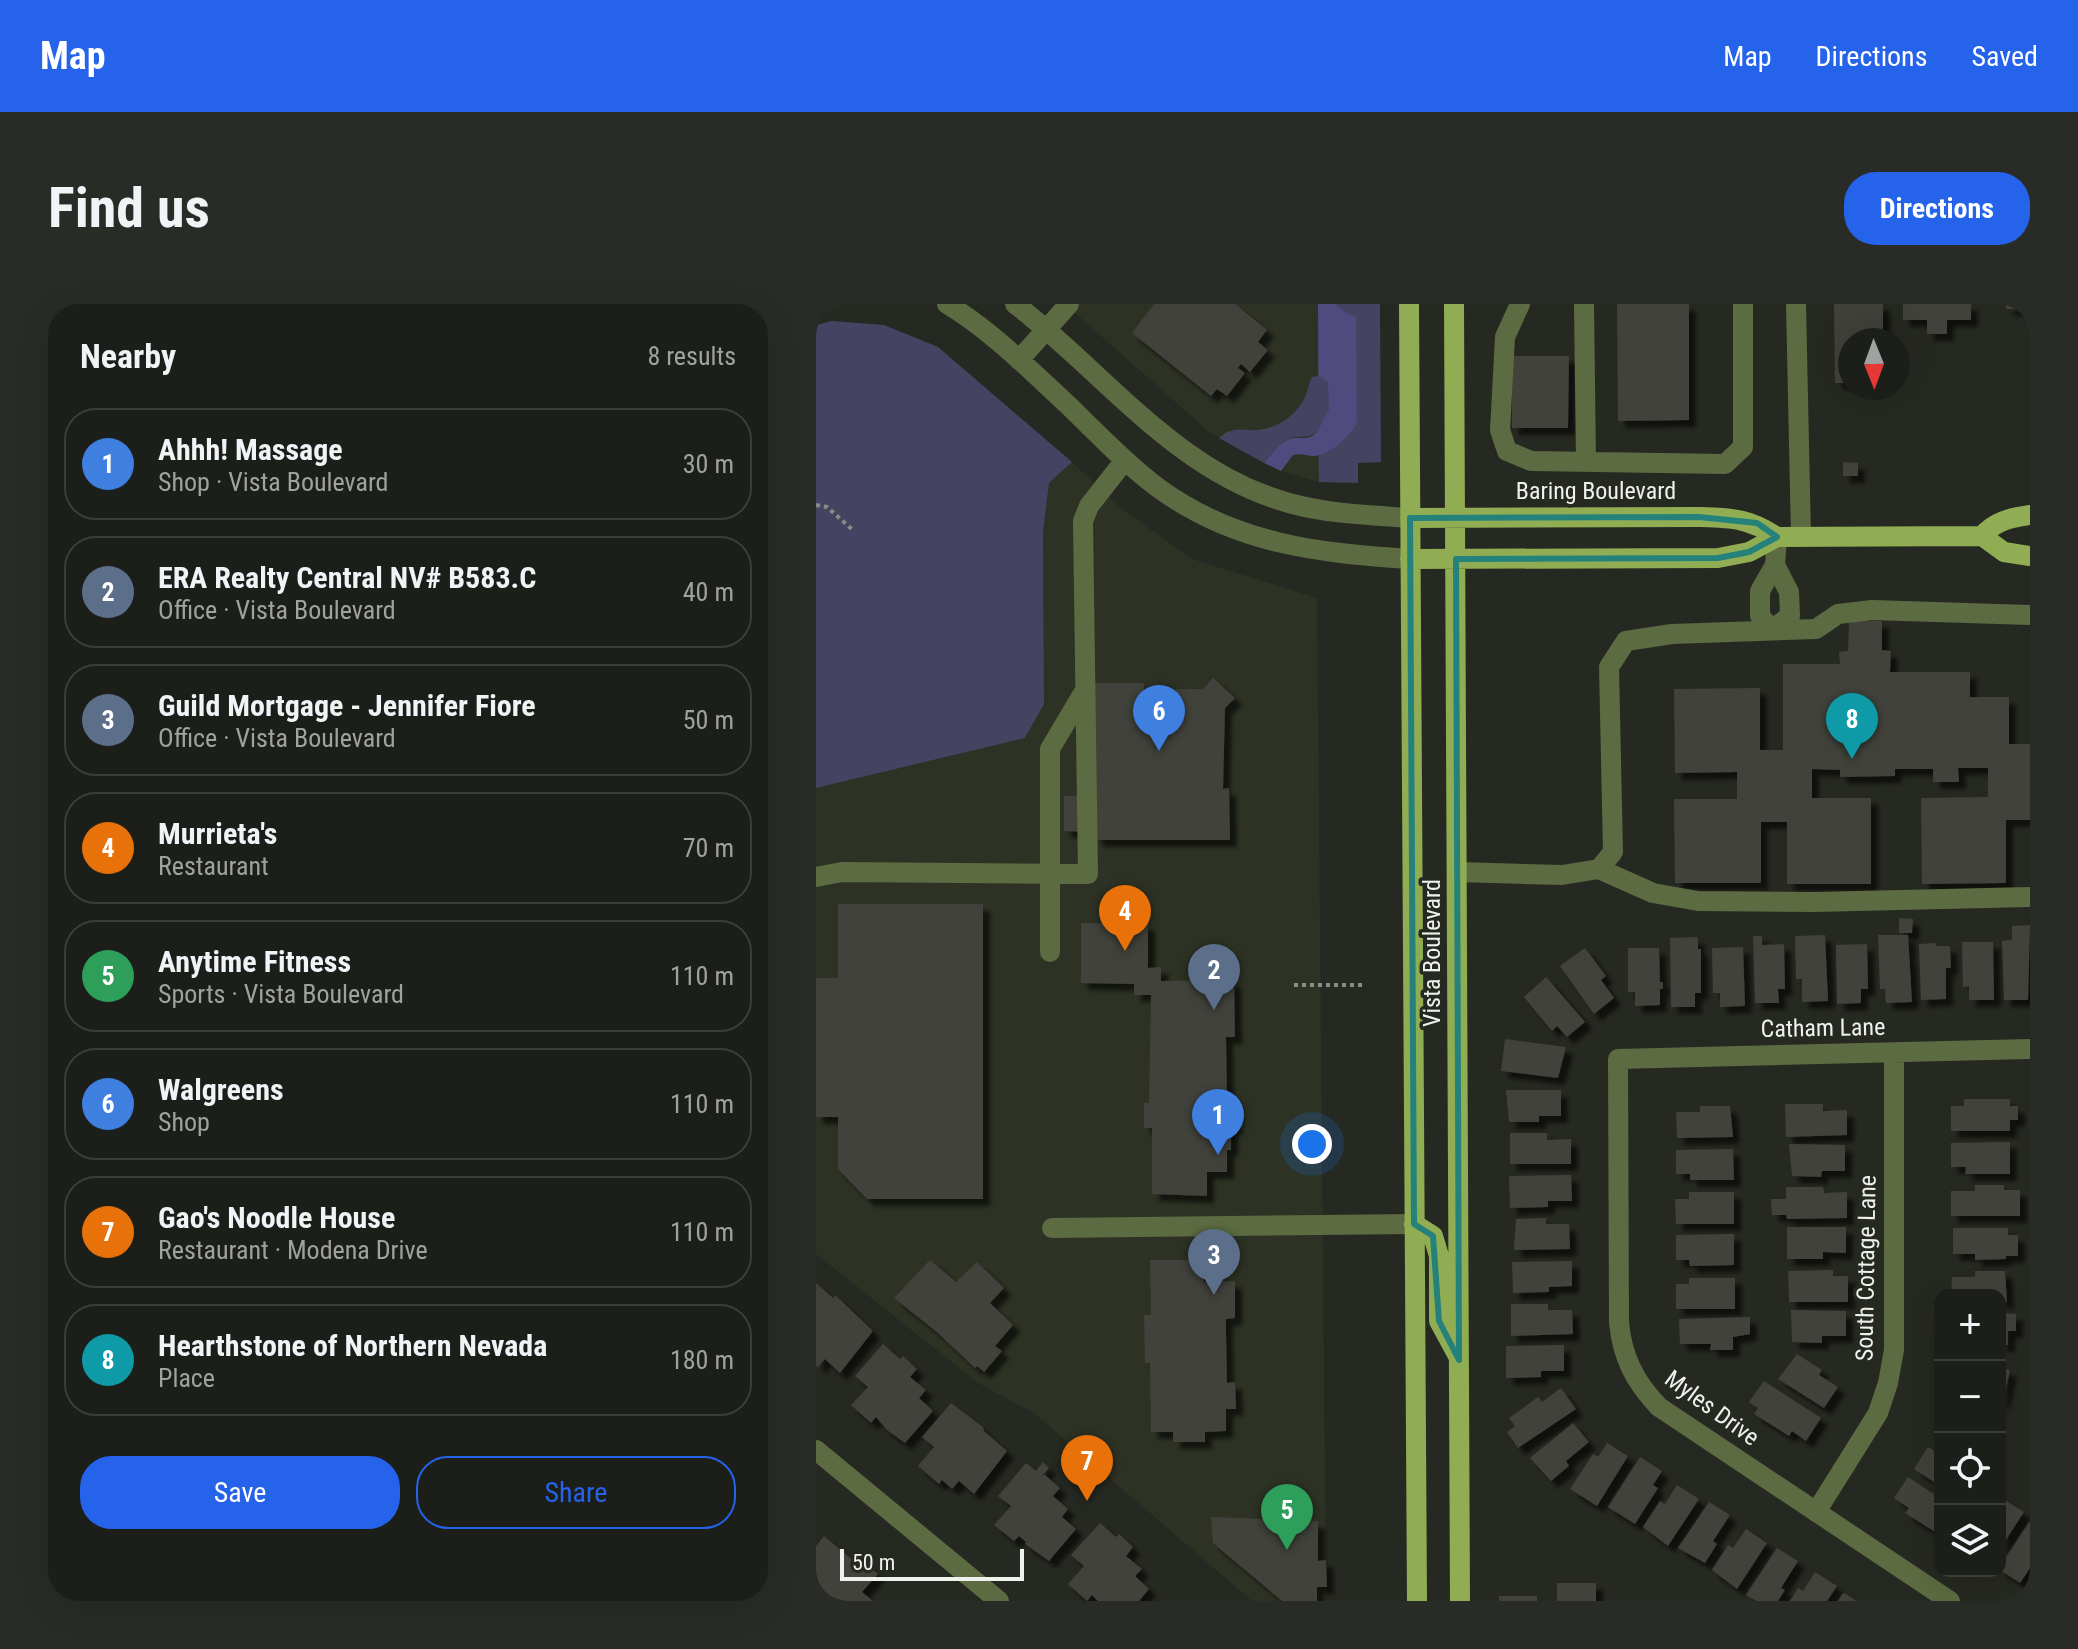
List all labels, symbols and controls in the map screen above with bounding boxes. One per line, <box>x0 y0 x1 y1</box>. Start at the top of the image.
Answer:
text: Map <box>40 34 106 78</box>
text: Map <box>1723 40 1772 73</box>
text: Directions <box>1816 40 1927 73</box>
text: Saved <box>1971 40 2038 73</box>
button: Directions <box>1844 172 2030 245</box>
text: Find us <box>48 175 210 241</box>
north arrow <box>1838 328 1910 400</box>
text: Nearby <box>80 336 176 376</box>
text: 8 results <box>647 341 736 371</box>
text: Ahhh! Massage <box>158 432 343 467</box>
text: 1 <box>101 449 115 479</box>
text: 30 m <box>683 449 734 479</box>
text: Shop · Vista Boulevard <box>158 467 388 497</box>
street label: Baring Boulevard <box>1516 477 1676 505</box>
text: ERA Realty Central NV# B583.C <box>158 560 536 595</box>
text: 2 <box>101 577 115 607</box>
text: 40 m <box>683 577 734 607</box>
text: Office · Vista Boulevard <box>158 595 396 625</box>
pin: 6 <box>1133 685 1185 751</box>
text: Guild Mortgage - Jennifer Fiore <box>158 688 536 723</box>
pin: 8 <box>1826 693 1878 759</box>
text: 3 <box>101 705 115 735</box>
text: 50 m <box>683 705 734 735</box>
text: Office · Vista Boulevard <box>158 723 396 753</box>
text: Murrieta's <box>158 816 277 851</box>
text: 4 <box>101 833 115 863</box>
text: 70 m <box>683 833 734 863</box>
text: Restaurant <box>158 851 269 881</box>
street label: Vista Boulevard <box>1418 879 1446 1027</box>
pin: 4 <box>1099 885 1151 951</box>
text: Anytime Fitness <box>158 944 351 979</box>
pin: 2 <box>1188 944 1240 1010</box>
text: 5 <box>101 961 115 991</box>
text: 110 m <box>670 961 734 991</box>
text: Sports · Vista Boulevard <box>158 979 404 1009</box>
street label: Catham Lane <box>1760 1013 1886 1043</box>
text: Walgreens <box>158 1072 284 1107</box>
text: 6 <box>101 1089 115 1119</box>
text: 110 m <box>670 1089 734 1119</box>
pin: 1 <box>1192 1089 1244 1155</box>
text: Shop <box>158 1107 210 1137</box>
your location <box>1292 1124 1332 1164</box>
street label: South Cottage Lane <box>1850 1175 1882 1361</box>
text: Gao's Noodle House <box>158 1200 395 1235</box>
text: 7 <box>101 1217 115 1247</box>
text: 110 m <box>670 1217 734 1247</box>
pin: 3 <box>1188 1229 1240 1295</box>
text: Restaurant · Modena Drive <box>158 1235 428 1265</box>
map controls <box>1934 1289 2006 1577</box>
button: + <box>1934 1289 2006 1361</box>
text: Hearthstone of Northern Nevada <box>158 1328 547 1363</box>
text: 8 <box>101 1345 115 1375</box>
text: 180 m <box>670 1345 734 1375</box>
button: − <box>1934 1361 2006 1433</box>
text: Place <box>158 1363 215 1393</box>
street label: Myles Drive <box>1660 1365 1764 1451</box>
button: locate <box>1934 1433 2006 1505</box>
pin: 7 <box>1061 1435 1113 1501</box>
button: Save <box>80 1456 400 1529</box>
button: Share <box>416 1456 736 1529</box>
pin: 5 <box>1261 1484 1313 1550</box>
button: layers <box>1934 1505 2006 1577</box>
scale bar <box>840 1545 1024 1581</box>
text: 50 m <box>852 1550 895 1575</box>

